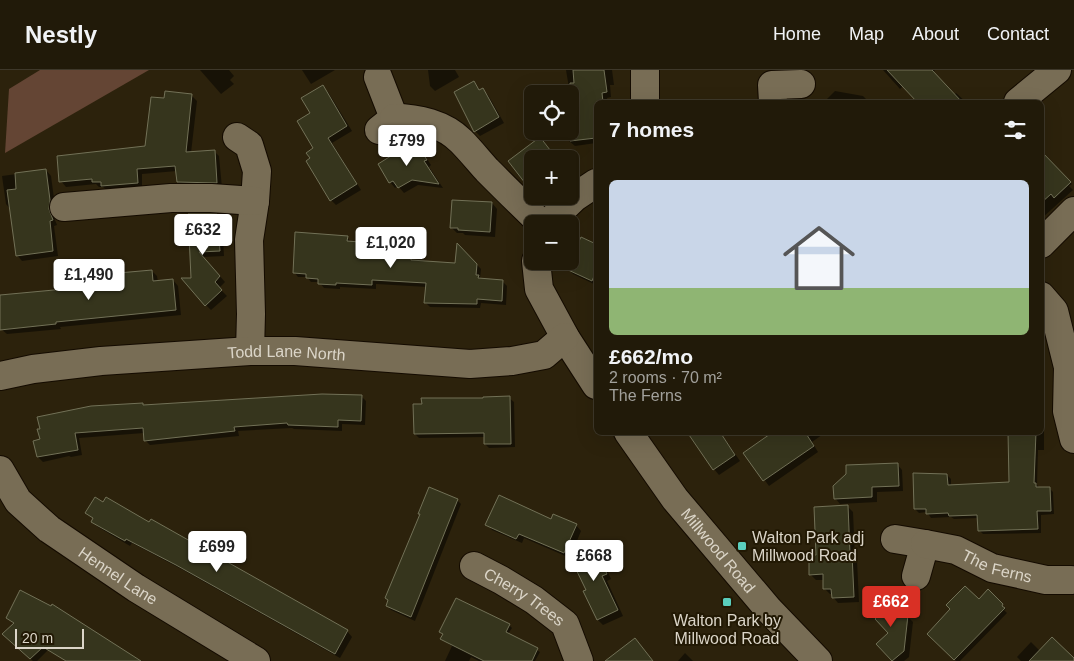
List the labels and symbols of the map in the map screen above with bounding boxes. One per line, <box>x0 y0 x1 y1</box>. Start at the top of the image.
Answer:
pin: £799 <box>377 124 437 167</box>
pin: £632 <box>173 214 233 256</box>
pin: £1,020 <box>350 226 432 269</box>
pin: £1,490 <box>48 258 130 301</box>
street label: Todd Lane North <box>227 342 346 363</box>
street label: Millwood Road <box>678 505 759 596</box>
place label: Walton Park adj Millwood Road <box>752 529 864 564</box>
pin: £699 <box>187 530 247 573</box>
pin: £668 <box>564 540 624 582</box>
marker: Walton Park adj Millwood Road <box>736 540 748 552</box>
street label: Hennel Lane <box>76 543 161 608</box>
street label: The Ferns <box>959 546 1034 585</box>
street label: Cherry Trees <box>481 564 568 629</box>
pin: £662 <box>861 586 921 628</box>
marker: Walton Park by Millwood Road <box>721 596 733 608</box>
place label: Walton Park by Millwood Road <box>673 612 781 647</box>
scale bar <box>15 626 84 649</box>

